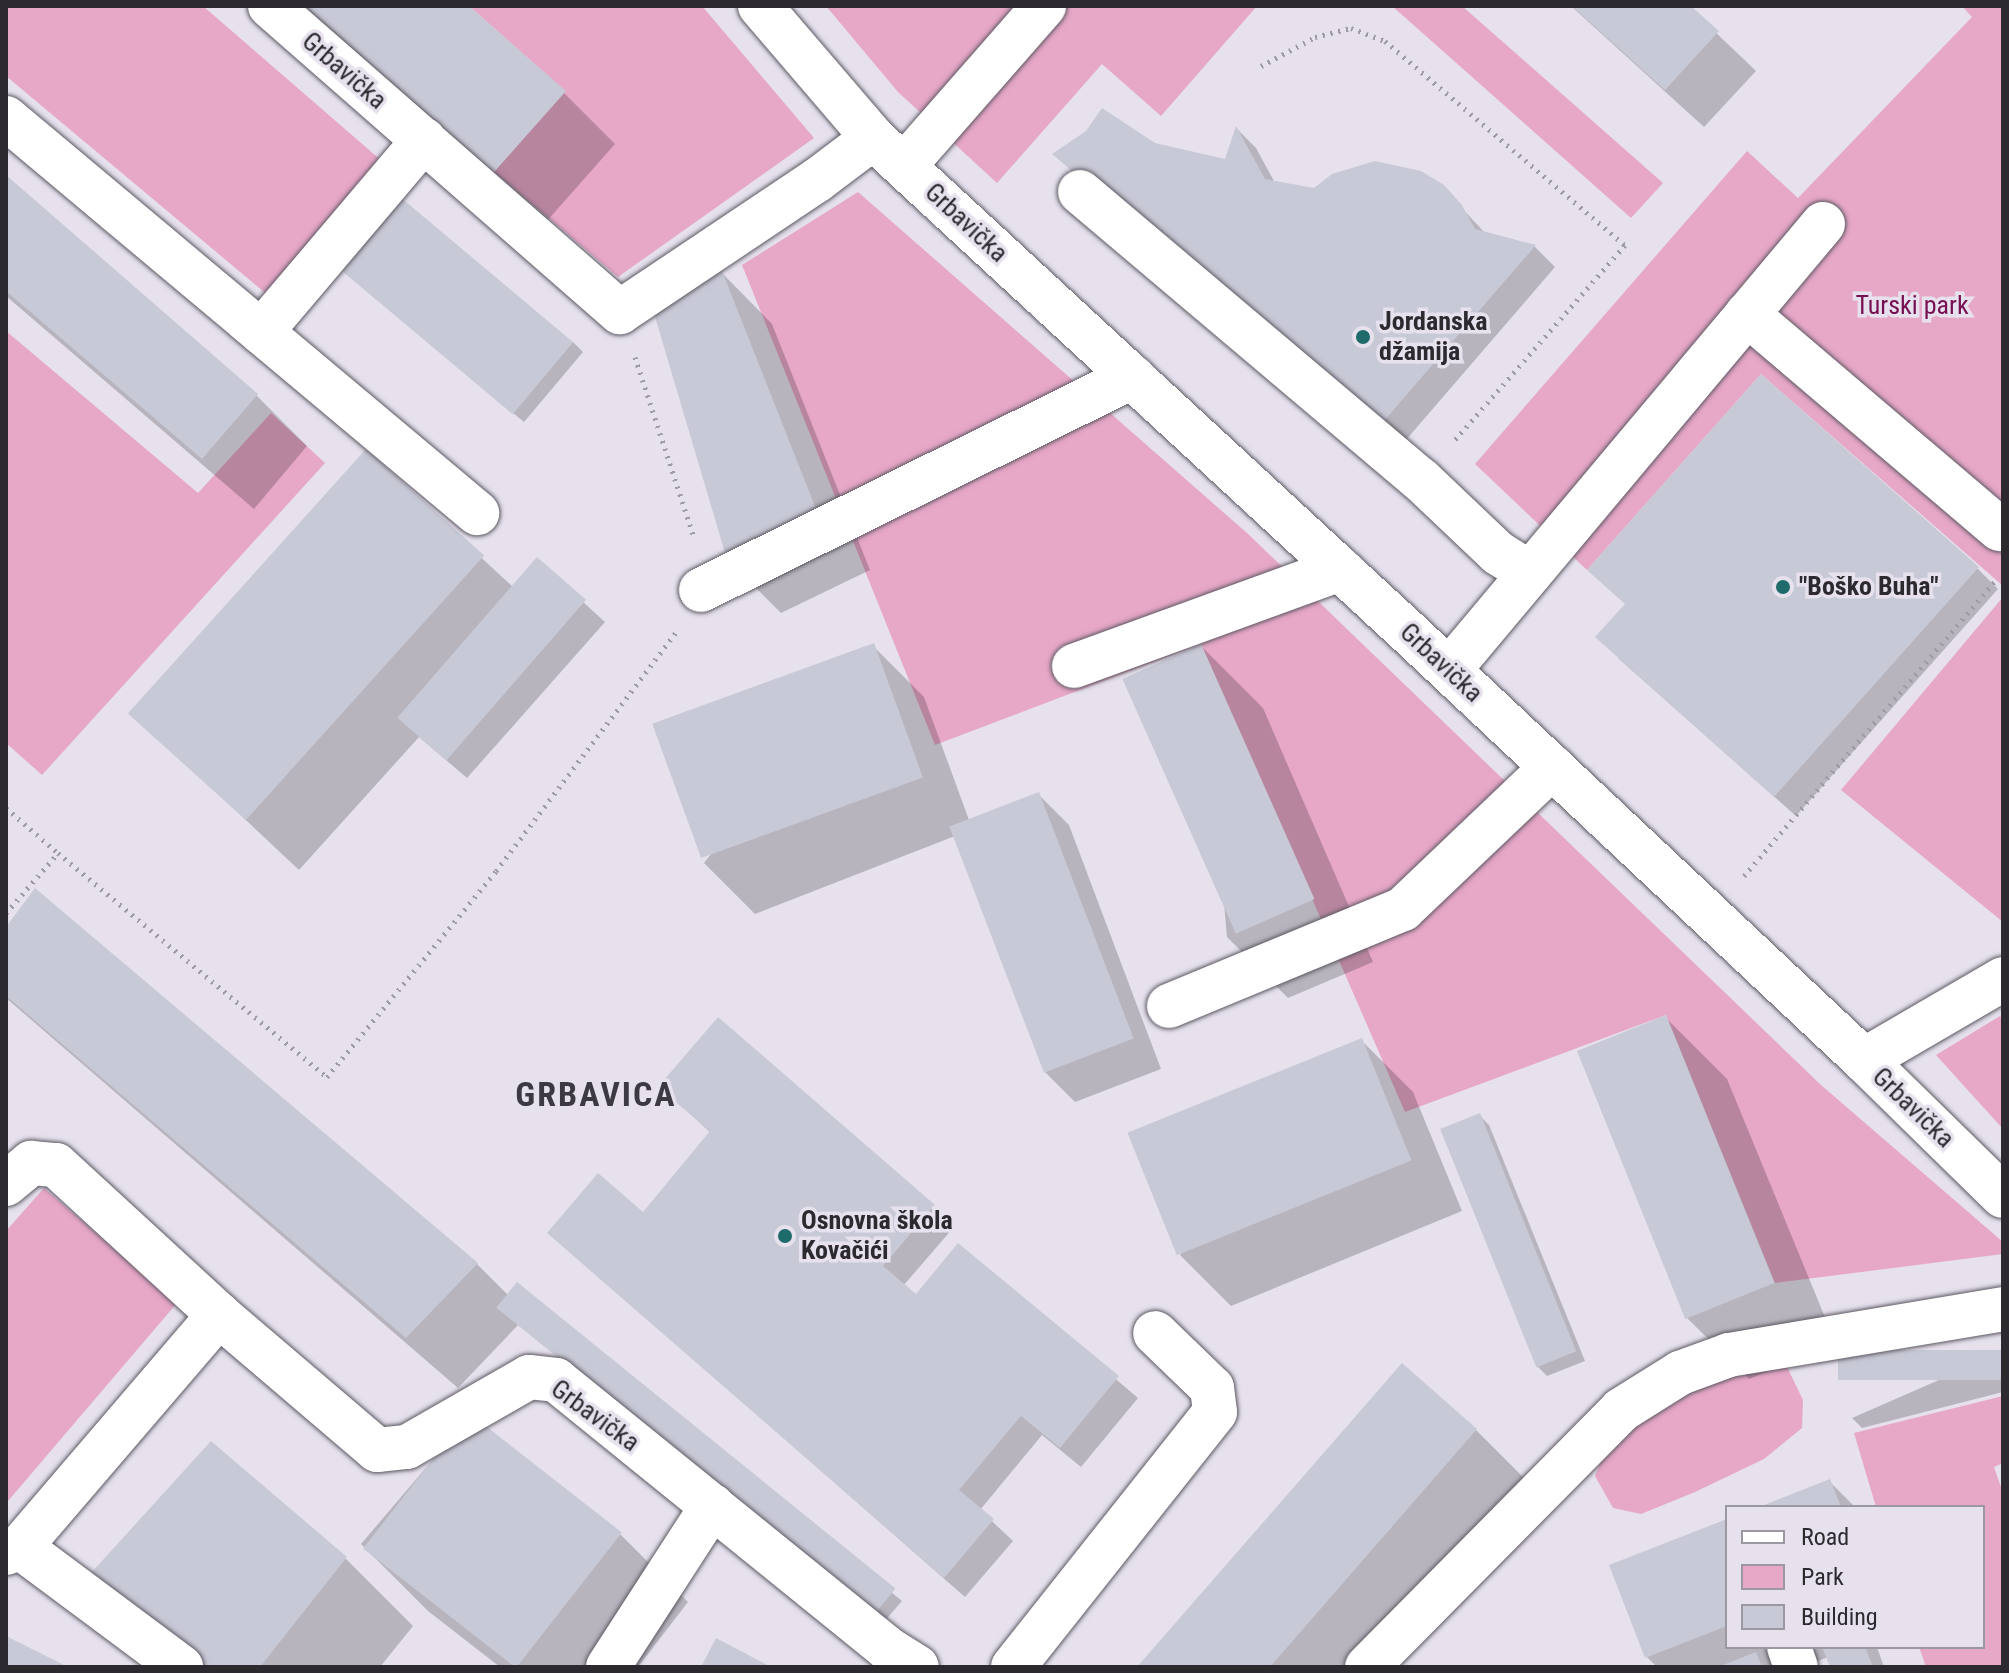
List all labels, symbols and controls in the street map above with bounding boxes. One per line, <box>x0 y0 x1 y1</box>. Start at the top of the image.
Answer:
street label: Grbavička <box>295 26 393 116</box>
street label: Grbavička <box>918 177 1014 269</box>
park label: Turski park <box>1855 290 1969 322</box>
place label: Jordanska džamija <box>1379 306 1487 368</box>
marker: Jordanska džamija <box>1354 328 1372 346</box>
place label: "Boško Buha" <box>1799 571 1939 603</box>
marker: "Boško Buha" <box>1774 578 1792 596</box>
street label: Grbavička <box>1393 617 1489 709</box>
street label: Grbavička <box>1866 1061 1960 1155</box>
district label: GRBAVICA <box>515 1075 677 1115</box>
place label: Osnovna škola Kovačići <box>801 1205 953 1266</box>
marker: Osnovna škola Kovačići <box>776 1227 794 1245</box>
street label: Grbavička <box>545 1374 645 1458</box>
legend <box>1725 1505 1985 1649</box>
text: Road <box>1801 1523 1849 1551</box>
text: Park <box>1801 1563 1844 1591</box>
text: Building <box>1801 1603 1878 1631</box>

